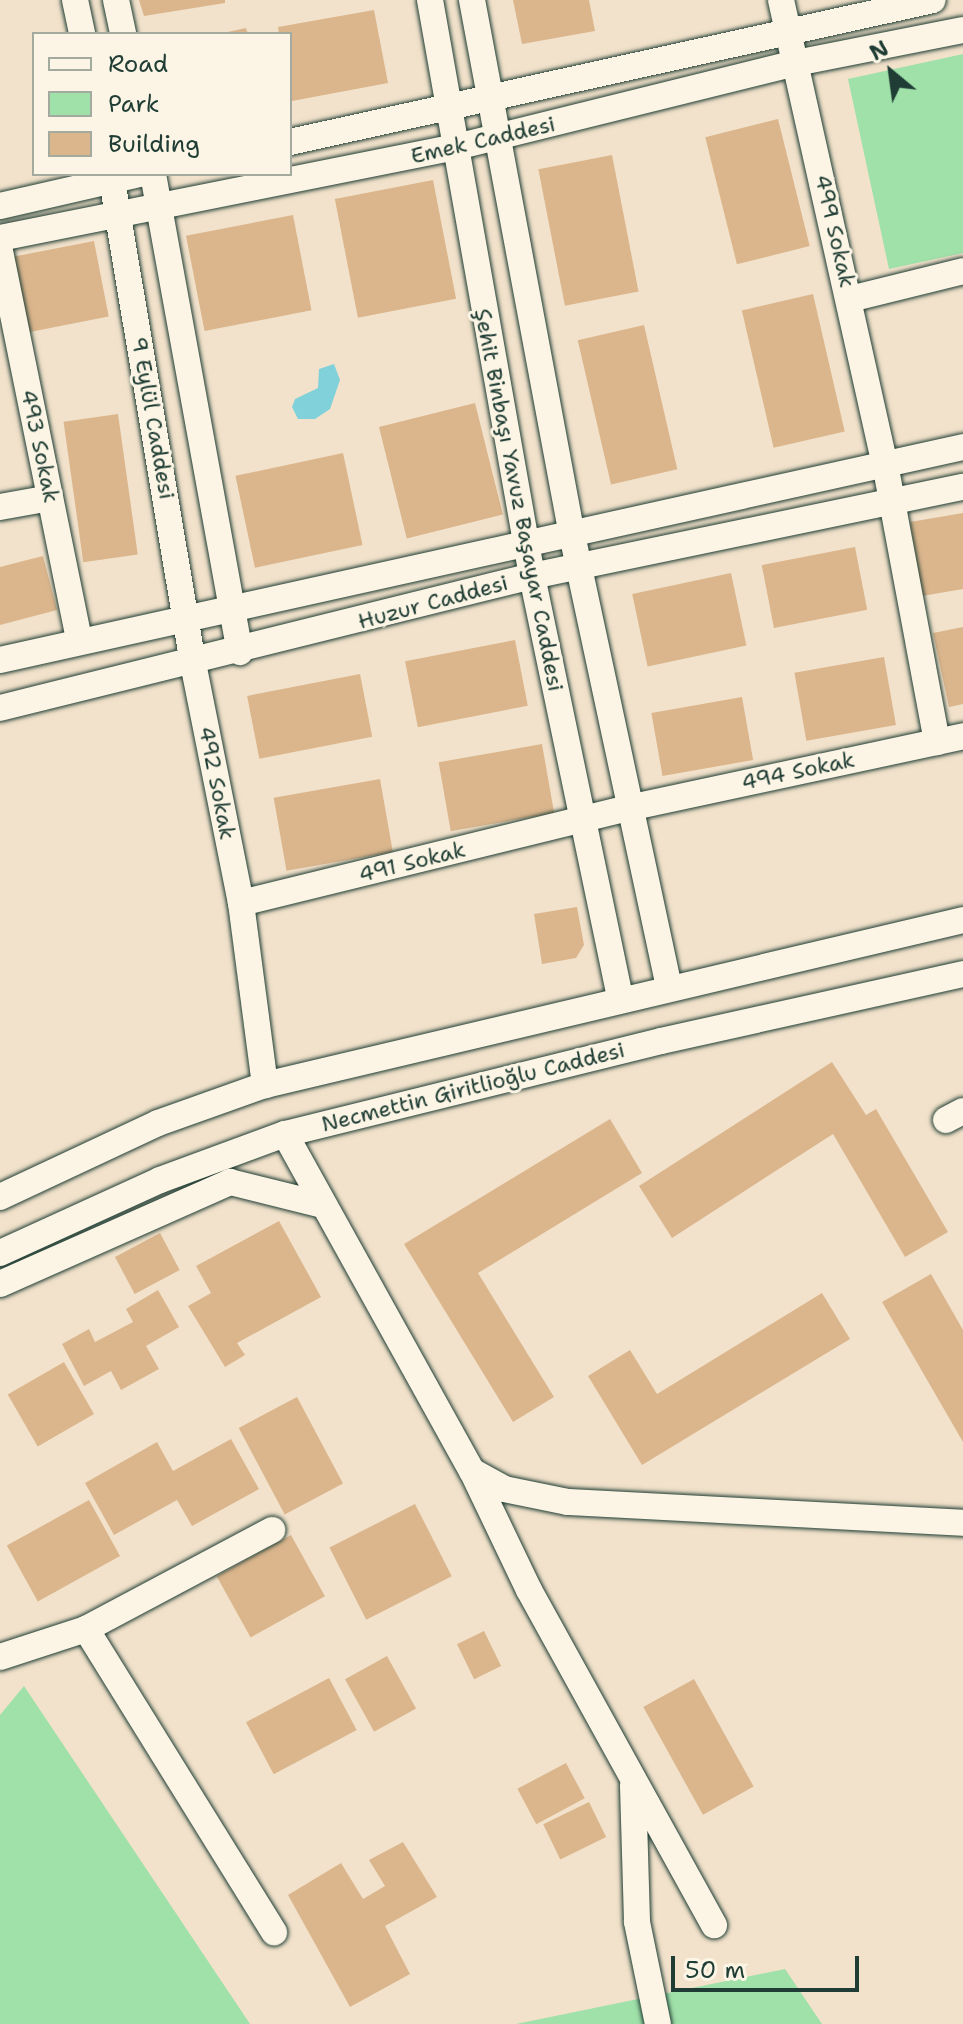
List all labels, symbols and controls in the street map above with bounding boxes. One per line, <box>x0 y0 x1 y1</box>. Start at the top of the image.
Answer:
legend <box>32 32 292 176</box>
north arrow <box>851 32 931 112</box>
text: N <box>864 34 894 67</box>
text: Road <box>108 48 168 80</box>
text: Park <box>108 88 160 120</box>
street label: Emek Caddesi <box>408 111 558 169</box>
text: Building <box>108 128 200 160</box>
street label: 499 Sokak <box>809 172 861 290</box>
street label: Şehit Binbaşı Yavuz Başayar Caddesi <box>469 306 569 694</box>
street label: 9 Eylül Caddesi <box>126 335 180 501</box>
street label: 493 Sokak <box>15 387 65 505</box>
street label: Huzur Caddesi <box>355 569 511 635</box>
street label: 492 Sokak <box>193 724 241 842</box>
street label: 494 Sokak <box>739 746 857 796</box>
street label: 491 Sokak <box>356 836 468 888</box>
street label: Necmettin Giritlioğlu Caddesi <box>319 1036 627 1138</box>
scale bar <box>675 1940 863 1990</box>
text: 50 m <box>685 1954 745 1986</box>

